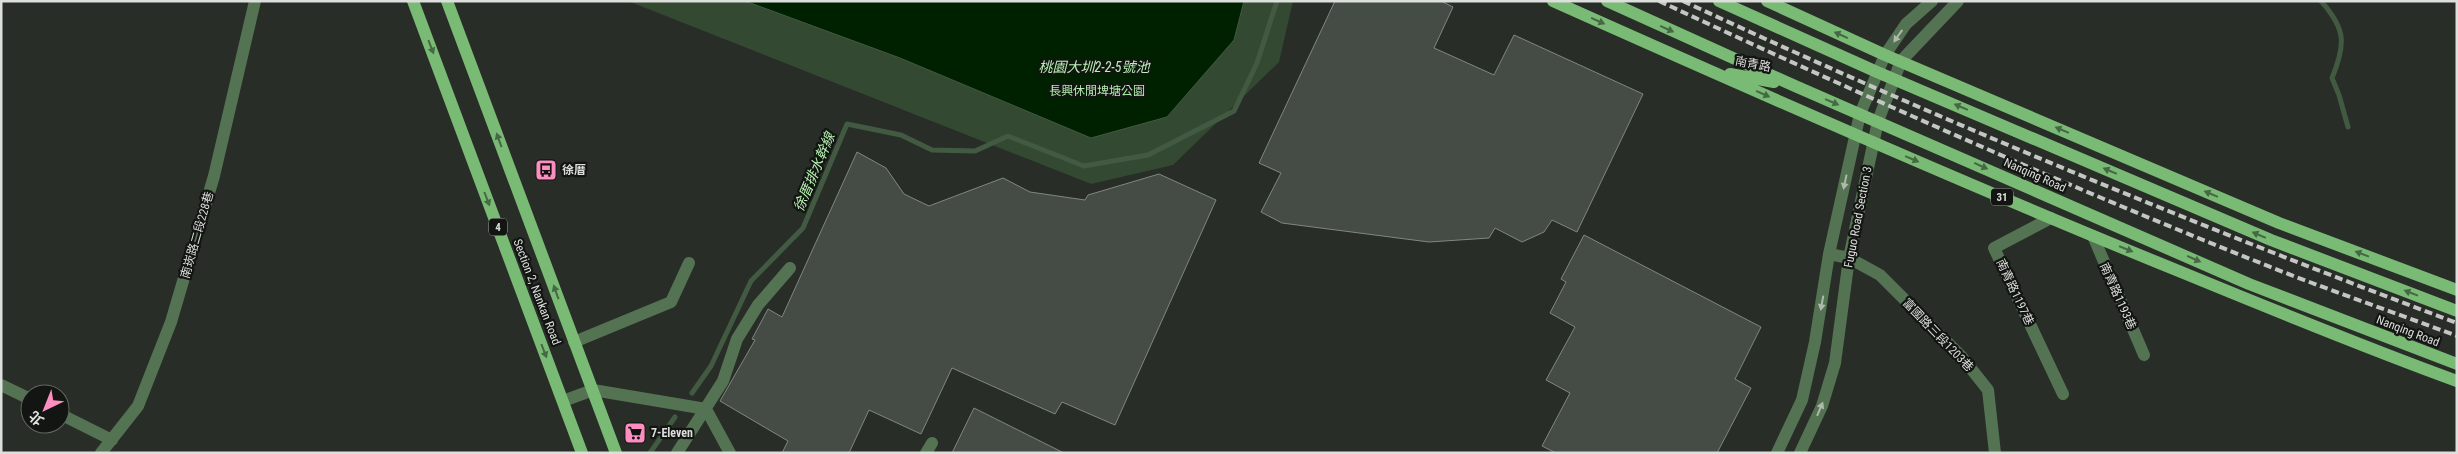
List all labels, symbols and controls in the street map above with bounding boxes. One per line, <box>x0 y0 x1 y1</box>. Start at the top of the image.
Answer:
one-way arrow <box>1591 18 1605 26</box>
one-way arrow <box>1660 25 1674 33</box>
one-way arrow <box>1893 29 1903 43</box>
one-way arrow <box>1834 30 1848 38</box>
one-way arrow <box>427 40 435 54</box>
street label: 南青路 <box>1734 54 1772 74</box>
water label: 桃園大圳2-2-5號池 <box>1039 59 1151 75</box>
park label: 長興休閒埤塘公園 <box>1049 84 1145 98</box>
one-way arrow <box>1756 90 1770 98</box>
one-way arrow <box>1825 98 1840 106</box>
one-way arrow <box>1954 103 1968 111</box>
one-way arrow <box>2055 125 2069 133</box>
water label: 徐厝排水幹線 <box>790 128 839 214</box>
one-way arrow <box>495 132 503 147</box>
one-way arrow <box>1905 155 1919 163</box>
street label: Nanqing Road <box>2002 155 2068 195</box>
bus stop icon: 徐厝 <box>534 158 558 182</box>
place label: 徐厝 <box>562 163 586 177</box>
one-way arrow <box>1974 163 1988 171</box>
street label: Fuguo Road Section 3 <box>1841 165 1875 269</box>
one-way arrow <box>2103 167 2117 175</box>
one-way arrow <box>1841 175 1849 190</box>
road number: 31 <box>1991 188 2013 206</box>
one-way arrow <box>2204 189 2218 197</box>
street label: 南崁路二段228巷 <box>178 190 216 280</box>
one-way arrow <box>484 192 492 206</box>
road number: 4 <box>489 218 507 236</box>
one-way arrow <box>2252 231 2266 239</box>
street label: Section 2, Nankan Road <box>510 237 564 347</box>
one-way arrow <box>2119 246 2133 254</box>
one-way arrow <box>2354 250 2369 258</box>
one-way arrow <box>2187 256 2201 264</box>
street label: 南青路1197巷 <box>1994 257 2036 327</box>
street label: 南青路1193巷 <box>2097 260 2139 332</box>
one-way arrow <box>552 285 559 300</box>
one-way arrow <box>2403 289 2418 297</box>
one-way arrow <box>1817 295 1825 311</box>
street label: 富國路三段1203巷 <box>1900 296 1976 374</box>
street label: Nanqing Road <box>2375 313 2442 349</box>
one-way arrow <box>541 344 548 359</box>
north arrow <box>20 384 70 434</box>
one-way arrow <box>1817 402 1825 416</box>
text: 北 <box>26 408 47 429</box>
supermarket icon: 7-Eleven <box>623 421 647 445</box>
place label: 7-Eleven <box>651 426 693 440</box>

